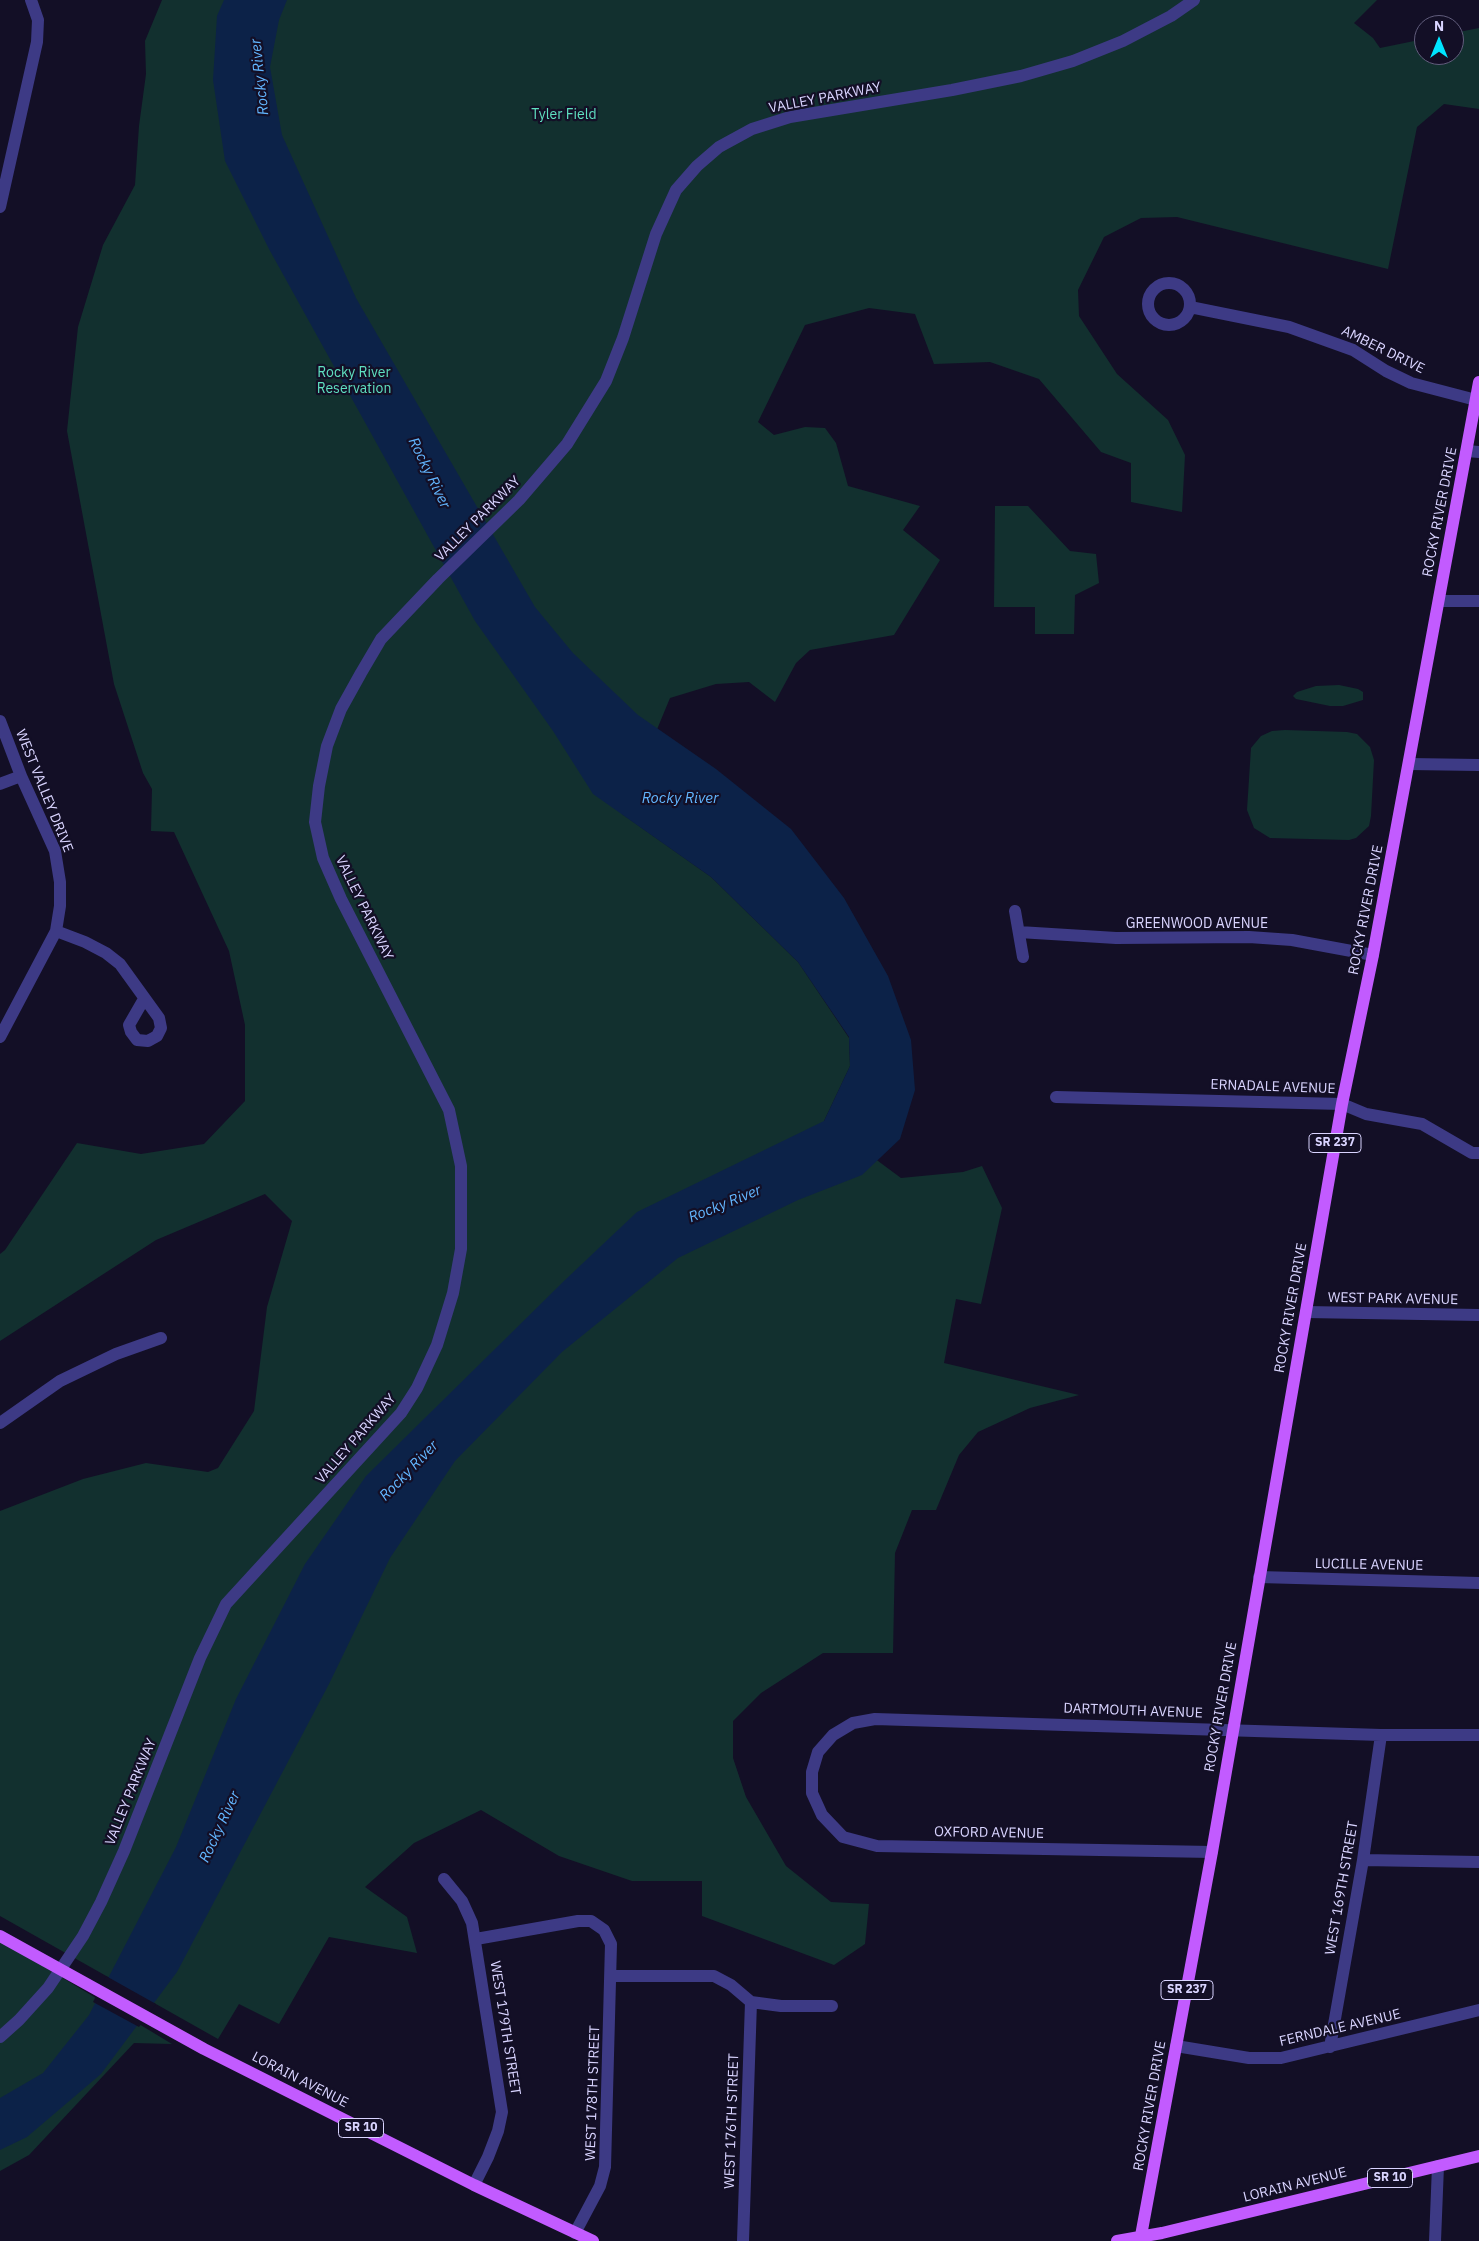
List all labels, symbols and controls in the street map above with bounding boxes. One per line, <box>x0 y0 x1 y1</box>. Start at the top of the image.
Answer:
north arrow <box>1414 15 1464 65</box>
text: N <box>1434 17 1444 35</box>
water label: Rocky River <box>247 38 273 116</box>
street label: VALLEY PARKWAY <box>767 79 883 117</box>
park label: Tyler Field <box>531 107 597 123</box>
street label: AMBER DRIVE <box>1339 323 1427 377</box>
park label: Rocky River Reservation <box>317 365 391 398</box>
water label: Rocky River <box>404 435 454 511</box>
street label: ROCKY RIVER DRIVE <box>1419 446 1461 578</box>
street label: VALLEY PARKWAY <box>432 473 524 565</box>
street label: WEST VALLEY DRIVE <box>12 727 76 855</box>
water label: Rocky River <box>642 790 718 808</box>
street label: ROCKY RIVER DRIVE <box>1345 844 1387 976</box>
street label: VALLEY PARKWAY <box>331 853 397 963</box>
street label: GREENWOOD AVENUE <box>1126 916 1268 932</box>
street label: ERNADALE AVENUE <box>1210 1076 1336 1098</box>
road number: SR 237 <box>1309 1134 1361 1152</box>
water label: Rocky River <box>686 1181 764 1227</box>
street label: ROCKY RIVER DRIVE <box>1271 1242 1311 1374</box>
street label: WEST PARK AVENUE <box>1328 1289 1458 1309</box>
street label: VALLEY PARKWAY <box>312 1391 400 1487</box>
water label: Rocky River <box>376 1437 442 1505</box>
street label: LUCILLE AVENUE <box>1315 1556 1423 1574</box>
street label: ROCKY RIVER DRIVE <box>1201 1641 1241 1773</box>
street label: DARTMOUTH AVENUE <box>1063 1700 1203 1722</box>
street label: VALLEY PARKWAY <box>102 1736 160 1848</box>
water label: Rocky River <box>196 1788 244 1866</box>
street label: WEST 169TH STREET <box>1322 1820 1362 1956</box>
street label: OXFORD AVENUE <box>934 1824 1044 1842</box>
street label: WEST 179TH STREET <box>486 1960 524 2096</box>
road number: SR 237 <box>1161 1980 1213 2000</box>
street label: FERNDALE AVENUE <box>1278 2006 1402 2050</box>
street label: WEST 178TH STREET <box>582 2025 604 2161</box>
street label: ROCKY RIVER DRIVE <box>1130 2040 1170 2172</box>
street label: LORAIN AVENUE <box>249 2048 351 2112</box>
street label: WEST 176TH STREET <box>721 2053 743 2189</box>
road number: SR 10 <box>338 2118 384 2138</box>
street label: LORAIN AVENUE <box>1242 2164 1348 2206</box>
road number: SR 10 <box>1368 2168 1412 2188</box>

